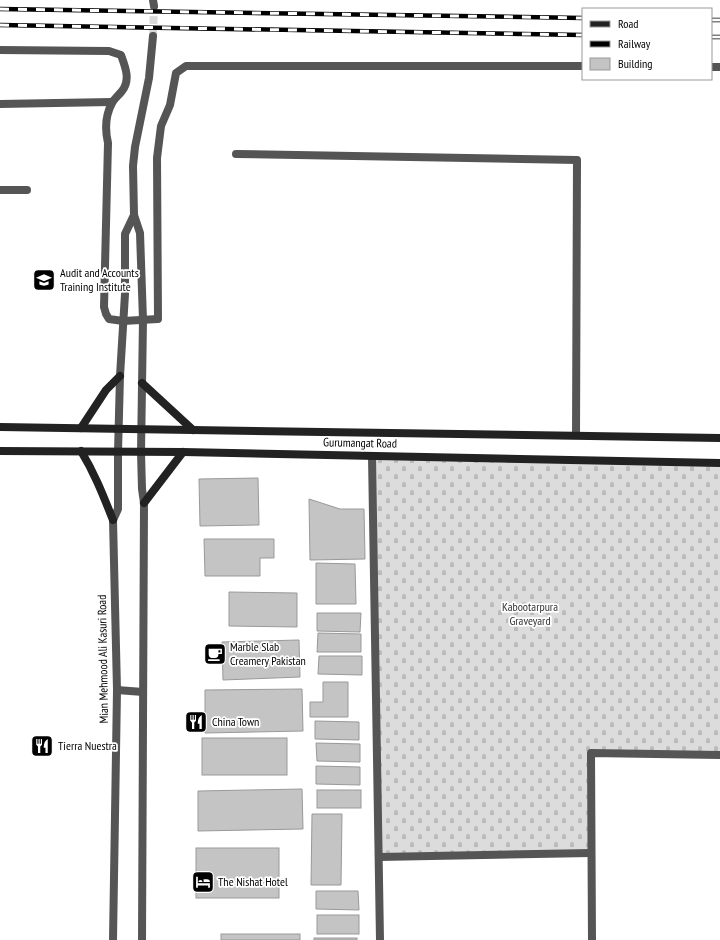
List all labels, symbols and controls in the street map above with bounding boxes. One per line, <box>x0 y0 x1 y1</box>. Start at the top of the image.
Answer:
legend <box>582 8 712 80</box>
text: Road <box>618 16 638 31</box>
text: Railway <box>618 36 651 51</box>
text: Building <box>618 56 653 71</box>
place label: Audit and Accounts Training Institute <box>60 265 139 294</box>
school or university icon: Audit and Accounts Training Institute <box>31 267 57 293</box>
street label: Gurumangat Road <box>323 434 397 451</box>
street label: Mian Mehmood Ali Kasuri Road <box>94 595 111 723</box>
park label: Kabootarpura Graveyard <box>502 599 558 628</box>
place label: Marble Slab Creamery Pakistan <box>230 639 306 668</box>
cafe icon: Marble Slab Creamery Pakistan <box>202 641 228 667</box>
restaurant icon: China Town <box>183 709 209 735</box>
place label: China Town <box>212 714 259 729</box>
restaurant icon: Tierra Nuestra <box>29 733 55 759</box>
place label: Tierra Nuestra <box>58 738 117 753</box>
hotel icon: The Nishat Hotel <box>190 869 216 895</box>
place label: The Nishat Hotel <box>218 874 288 889</box>

